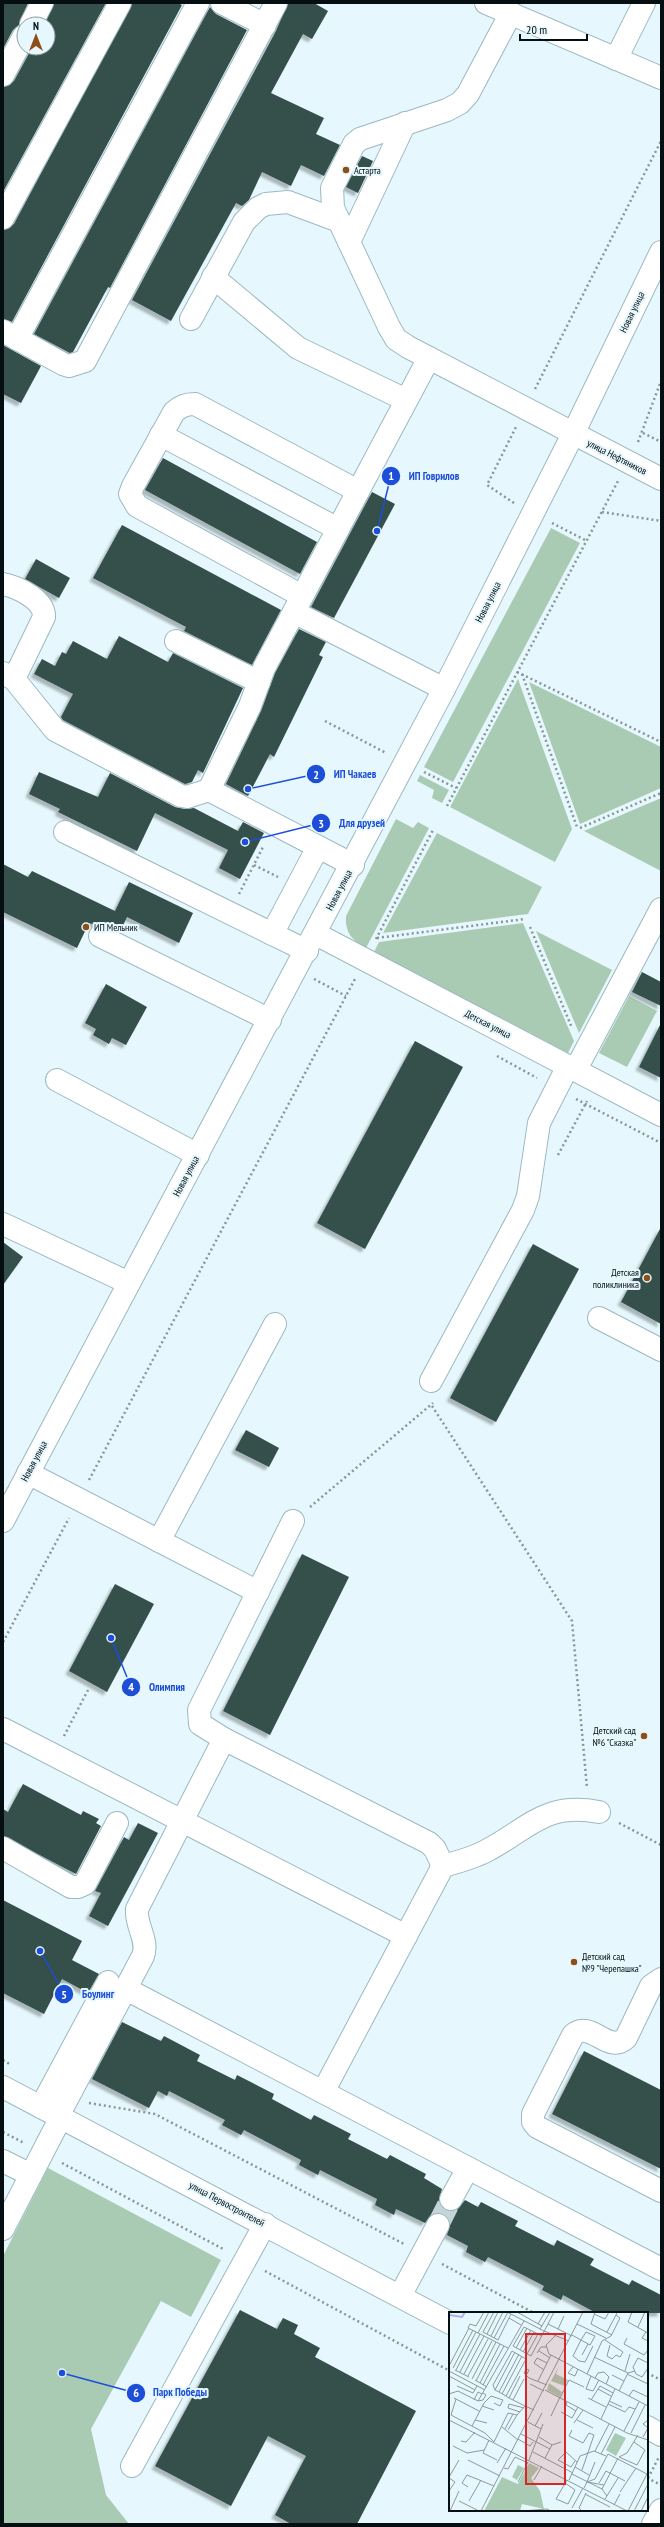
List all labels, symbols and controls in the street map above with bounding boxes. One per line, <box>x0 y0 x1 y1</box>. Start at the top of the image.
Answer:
north arrow <box>16 16 56 56</box>
scale bar <box>520 16 587 42</box>
text: N <box>33 19 39 33</box>
text: 20 m <box>526 22 547 37</box>
place label: Астарта <box>354 164 381 177</box>
marker: Астарта <box>341 165 351 175</box>
street label: Новая улица <box>616 289 648 335</box>
street label: улица Нефтяников <box>585 436 649 478</box>
callout: ИП Говрилов <box>381 464 468 487</box>
text: 1 <box>388 468 394 483</box>
text: ИП Говрилов <box>409 469 460 483</box>
street label: Новая улица <box>472 579 504 625</box>
callout: ИП Чакаев <box>306 763 385 786</box>
text: 2 <box>313 767 319 782</box>
text: ИП Чакаев <box>334 767 377 781</box>
callout: Для друзей <box>311 812 393 835</box>
text: 3 <box>318 816 324 831</box>
text: Для друзей <box>339 816 385 830</box>
street label: Новая улица <box>323 867 355 913</box>
place label: ИП Мельник <box>94 921 138 934</box>
marker: ИП Мельник <box>81 922 91 932</box>
street label: Детская улица <box>463 1007 513 1041</box>
street label: Новая улица <box>170 1153 202 1199</box>
place label: Детская поликлиника <box>593 1266 639 1291</box>
marker: Детская поликлиника <box>642 1273 652 1283</box>
street label: Новая улица <box>18 1438 50 1484</box>
callout: Олимпия <box>121 1676 193 1699</box>
text: 4 <box>128 1679 134 1694</box>
text: Олимпия <box>149 1680 185 1694</box>
place label: Детский сад №6 "Сказка" <box>592 1724 637 1749</box>
marker: Детский сад №6 "Сказка" <box>639 1731 649 1741</box>
place label: Детский сад №9 "Черепашка" <box>582 1950 642 1975</box>
marker: Детский сад №9 "Черепашка" <box>569 1957 579 1967</box>
callout: Боулинг <box>54 1983 122 2006</box>
text: 5 <box>61 1987 67 2002</box>
text: Боулинг <box>82 1987 115 2001</box>
street label: улица Первостроителей <box>187 2179 267 2229</box>
inset map <box>449 2312 648 2511</box>
callout: Парк Победы <box>126 2381 215 2404</box>
text: 6 <box>133 2385 139 2400</box>
text: Парк Победы <box>153 2385 207 2399</box>

